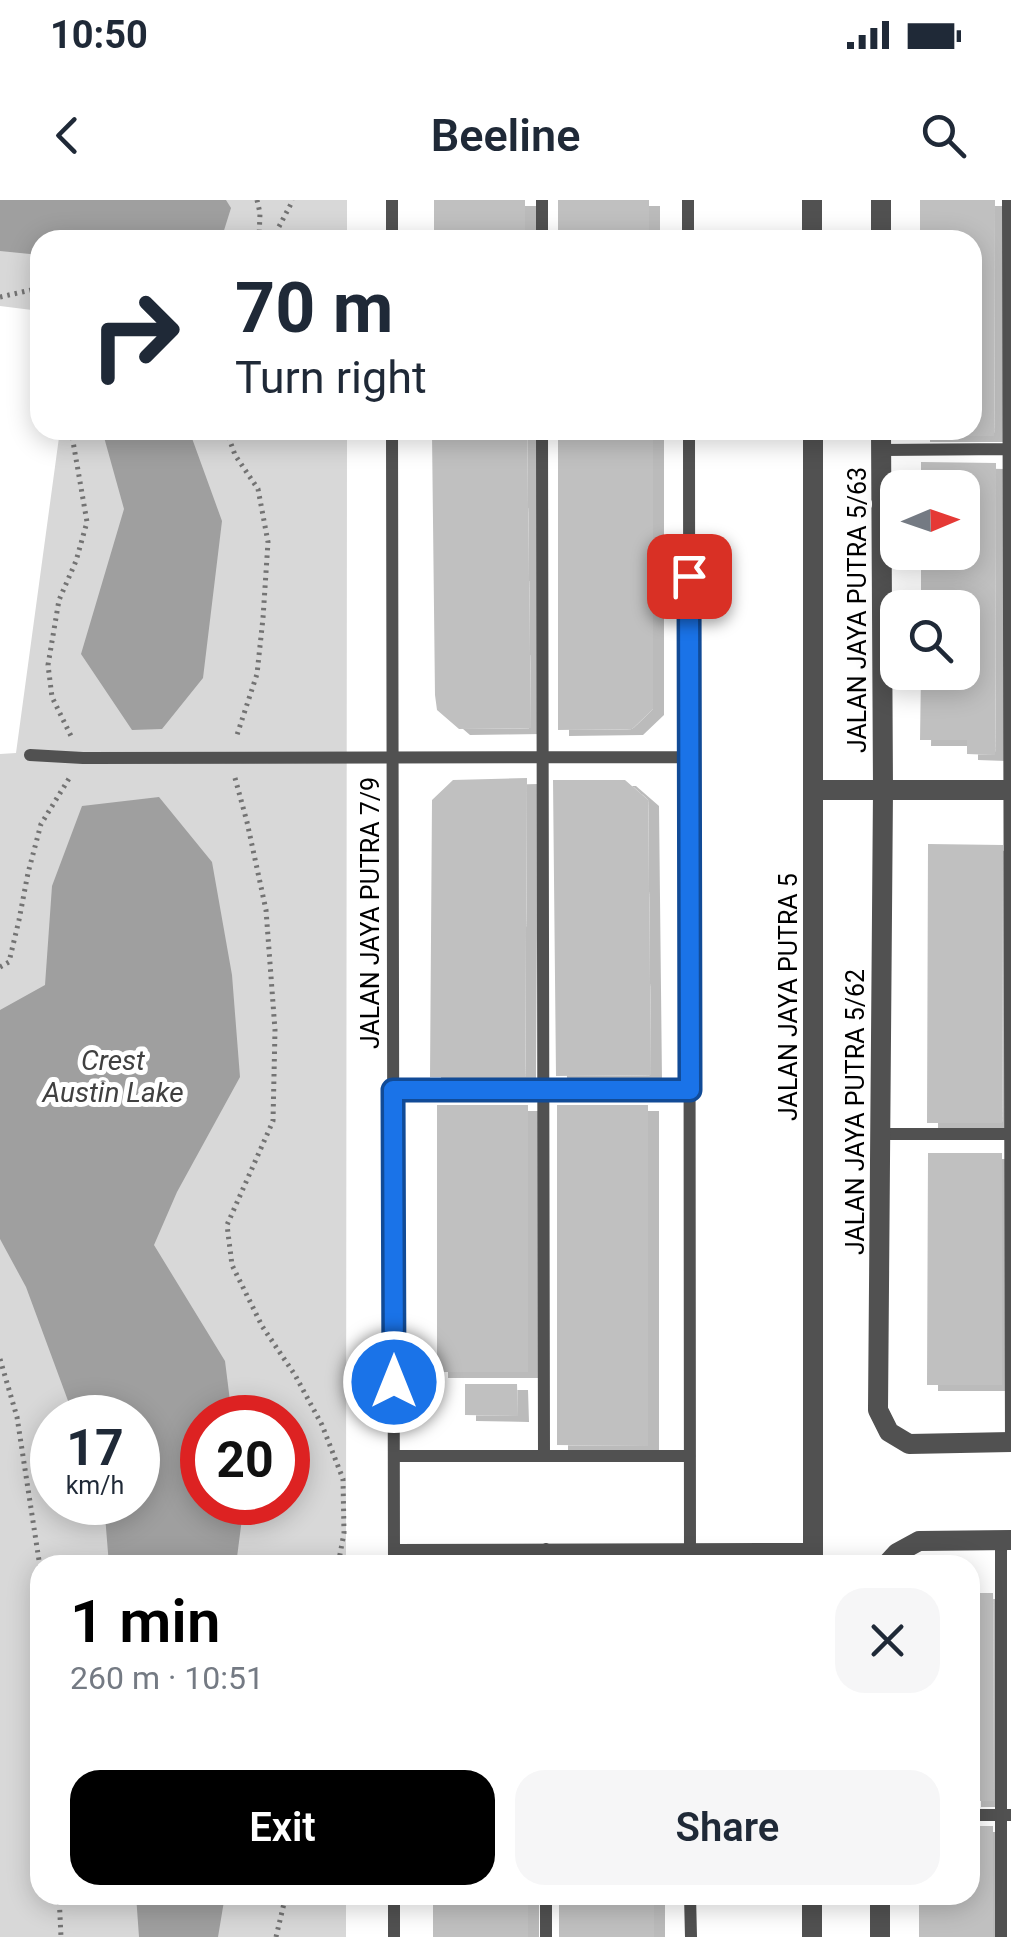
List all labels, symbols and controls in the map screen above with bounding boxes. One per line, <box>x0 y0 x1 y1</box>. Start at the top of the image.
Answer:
text: 10:50 <box>50 13 148 57</box>
icon: back <box>40 108 95 163</box>
icon: search <box>916 108 971 163</box>
text: Beeline <box>431 109 580 162</box>
text: 70 m <box>235 267 393 349</box>
icon: right <box>70 270 200 400</box>
text: Turn right <box>235 351 427 404</box>
street label: JALAN JAYA PUTRA 5/63 <box>843 467 872 753</box>
north arrow <box>880 470 980 570</box>
map controls <box>880 470 980 690</box>
pin <box>647 534 732 619</box>
icon: arrive <box>662 549 717 604</box>
button: search <box>880 590 980 690</box>
street label: JALAN JAYA PUTRA 7/9 <box>356 777 385 1049</box>
street label: JALAN JAYA PUTRA 5 <box>774 873 803 1121</box>
street label: JALAN JAYA PUTRA 5/62 <box>841 969 870 1255</box>
water label: Crest Austin Lake <box>40 1044 184 1109</box>
position arrow <box>342 1330 446 1434</box>
speed limit sign: 20 <box>180 1395 310 1525</box>
text: 17 <box>66 1419 124 1477</box>
text: km/h <box>66 1471 124 1500</box>
text: 1 min <box>70 1586 220 1657</box>
button: close <box>835 1588 940 1693</box>
text: 260 m · 10:51 <box>70 1659 264 1697</box>
button: Exit <box>70 1770 495 1885</box>
button: Share <box>515 1770 940 1885</box>

